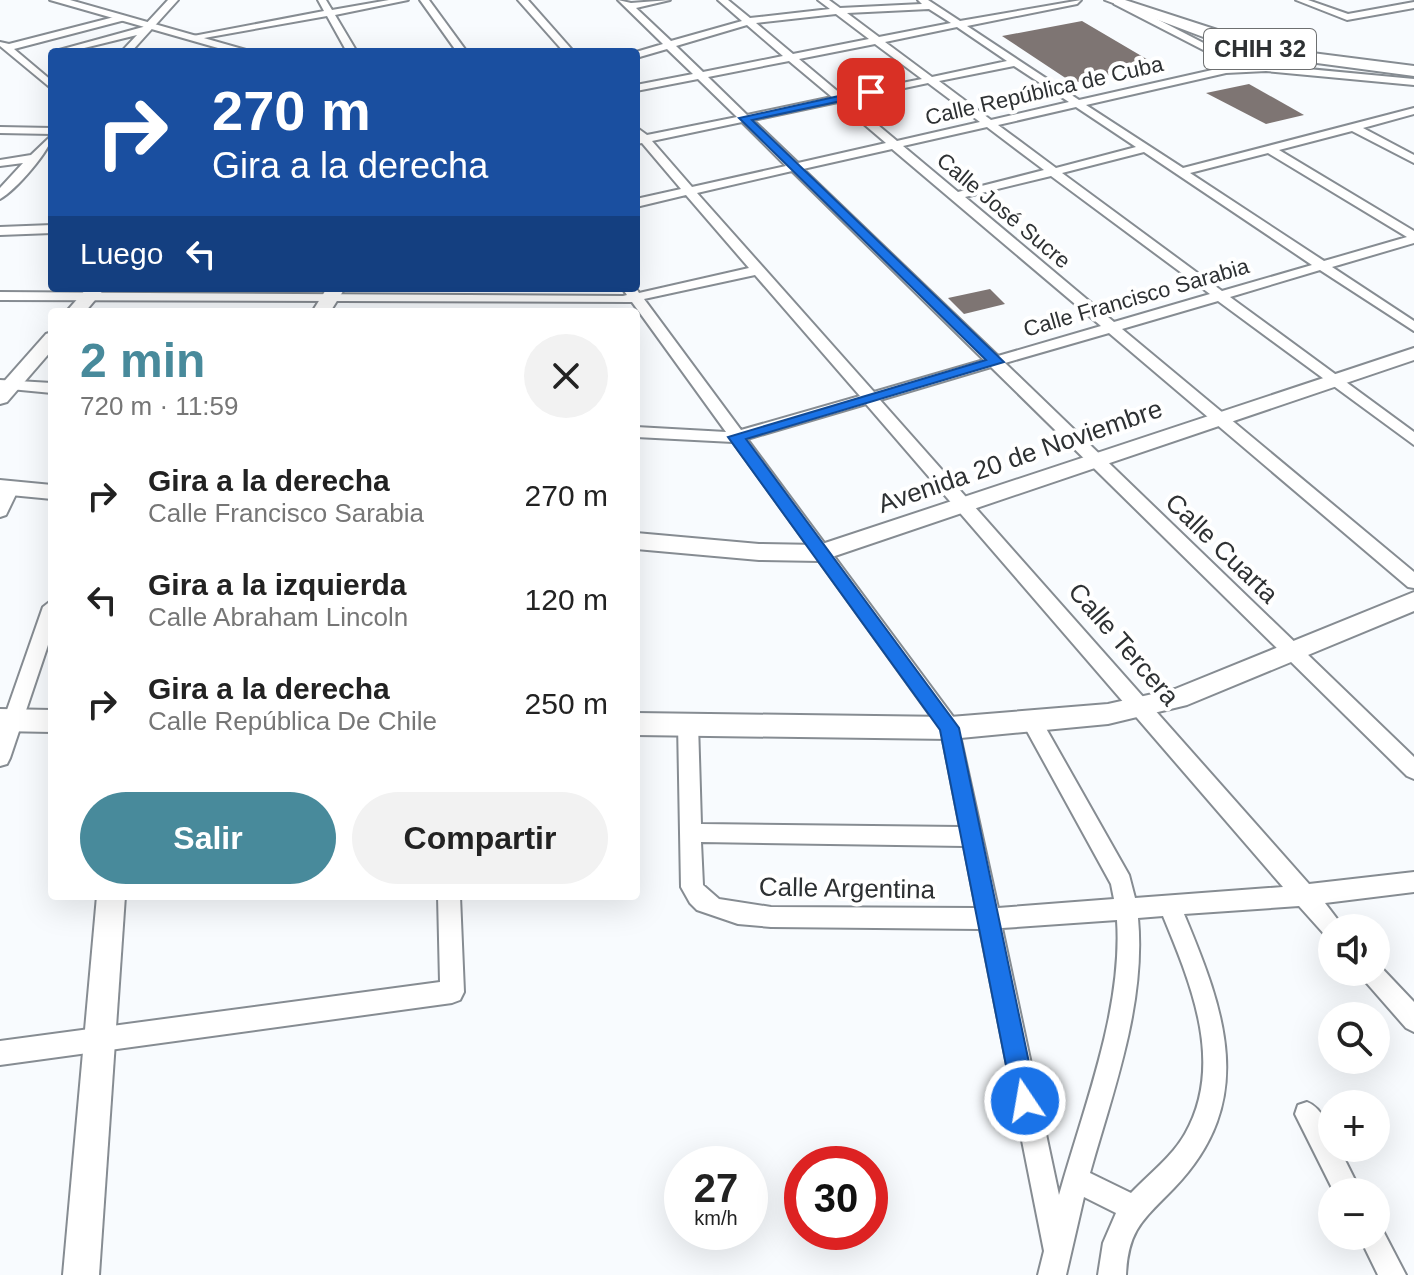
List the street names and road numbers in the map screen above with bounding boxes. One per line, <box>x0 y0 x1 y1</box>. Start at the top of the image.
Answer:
road number: CHIH 32 <box>1204 29 1316 69</box>
street label: Calle República de Cuba <box>923 51 1166 130</box>
street label: Calle José Sucre <box>932 147 1075 273</box>
street label: Calle Francisco Sarabia <box>1020 253 1253 342</box>
street label: Avenida 20 de Noviembre <box>874 393 1166 519</box>
street label: Calle Cuarta <box>1160 487 1285 609</box>
street label: Calle Tercera <box>1063 577 1186 712</box>
street label: Calle Argentina <box>759 871 936 905</box>

